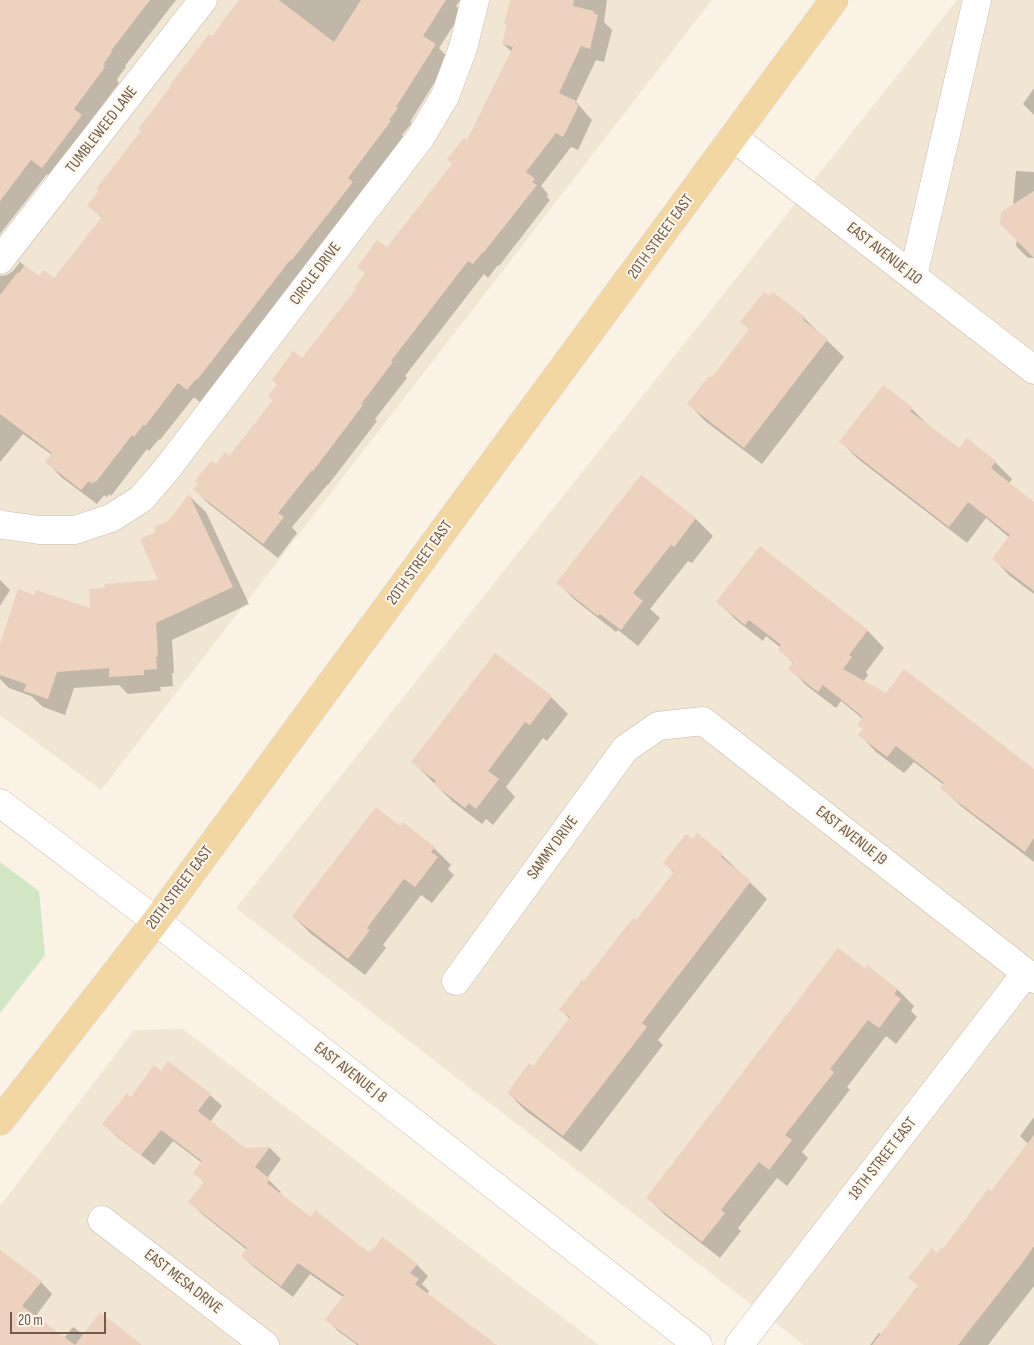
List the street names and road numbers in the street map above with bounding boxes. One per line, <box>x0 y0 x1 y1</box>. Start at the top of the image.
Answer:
street label: TUMBLEWEED LANE <box>62 83 142 177</box>
street label: 20TH STREET EAST <box>624 191 698 283</box>
street label: EAST AVENUE J10 <box>842 219 926 289</box>
street label: CIRCLE DRIVE <box>286 239 346 309</box>
street label: 20TH STREET EAST <box>383 517 457 609</box>
street label: EAST AVENUE J9 <box>812 802 890 870</box>
street label: SAMMY DRIVE <box>523 812 583 884</box>
street label: 20TH STREET EAST <box>142 842 218 934</box>
street label: EAST AVENUE J 8 <box>310 1039 390 1107</box>
street label: 18TH STREET EAST <box>845 1114 921 1204</box>
street label: EAST MESA DRIVE <box>140 1246 226 1318</box>

